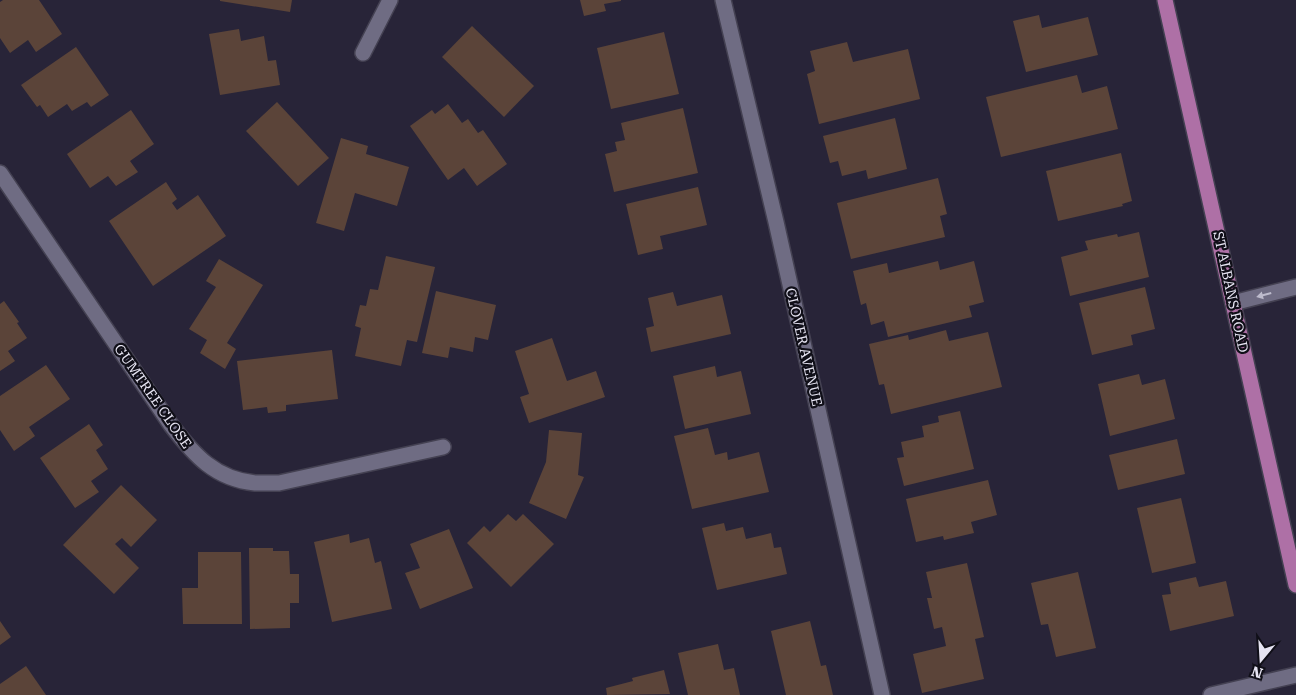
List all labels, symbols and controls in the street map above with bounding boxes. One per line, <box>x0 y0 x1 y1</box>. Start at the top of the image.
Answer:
street label: ST ALBANS ROAD <box>1210 230 1252 354</box>
street label: CLOVER AVENUE <box>783 286 825 408</box>
one-way arrow <box>1257 291 1272 299</box>
street label: GUMTREE CLOSE <box>111 341 195 451</box>
north arrow <box>1236 635 1286 685</box>
text: N <box>1249 663 1265 682</box>

